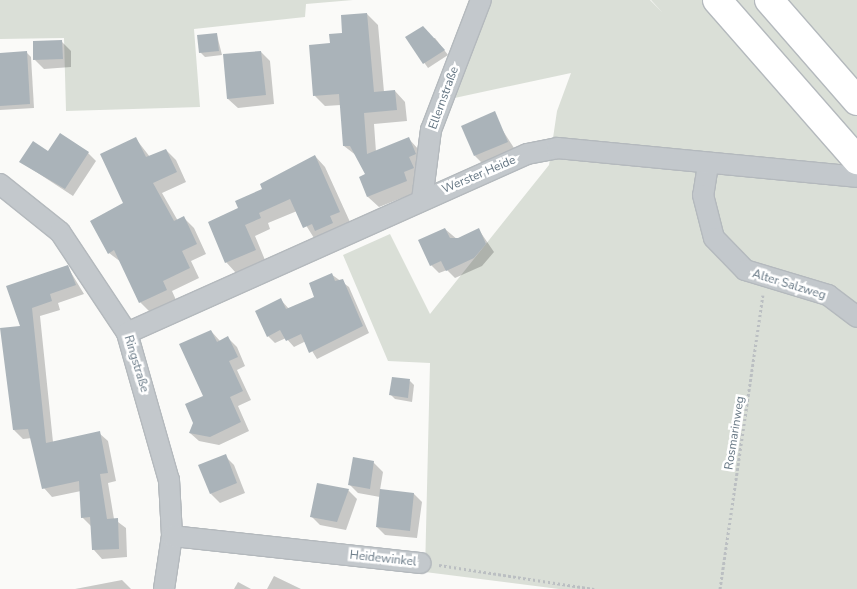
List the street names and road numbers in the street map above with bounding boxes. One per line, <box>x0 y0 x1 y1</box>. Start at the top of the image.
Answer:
street label: Ellernstraße <box>426 65 462 131</box>
street label: Werster Heide <box>440 153 518 197</box>
street label: Alter Salzweg <box>750 267 828 303</box>
street label: Ringstraße <box>120 334 152 394</box>
street label: Rosmarinweg <box>722 395 748 471</box>
street label: Heidewinkel <box>349 548 417 570</box>

